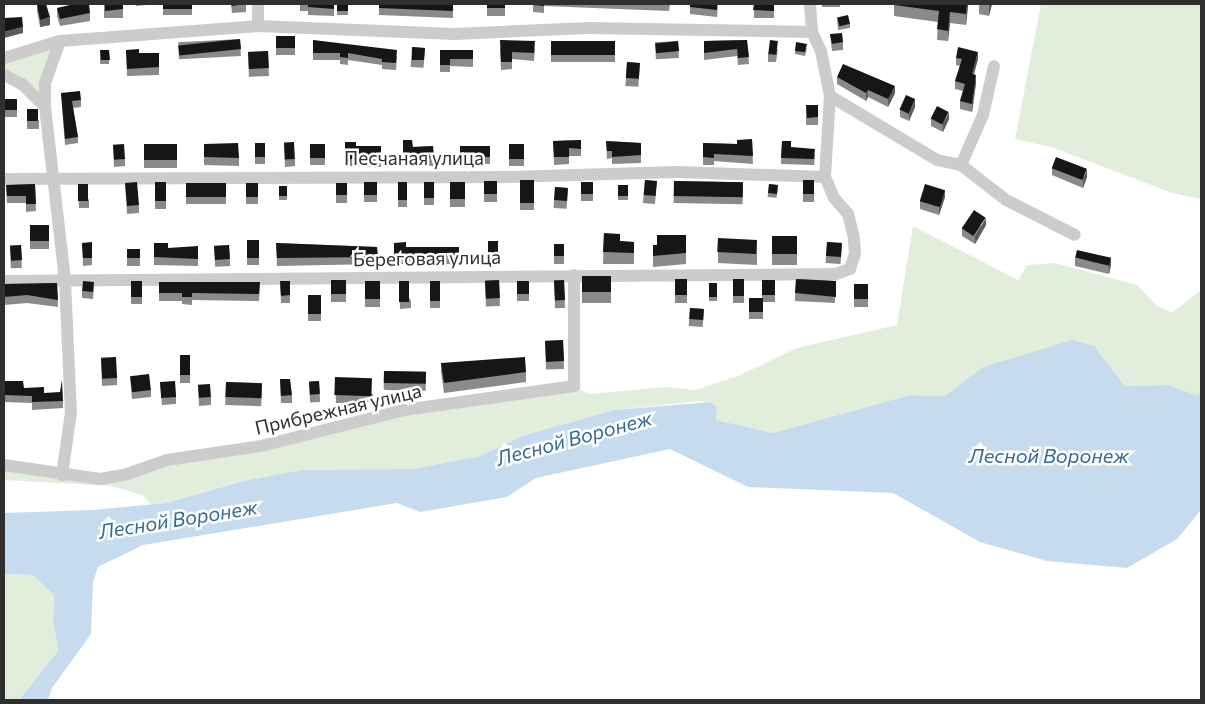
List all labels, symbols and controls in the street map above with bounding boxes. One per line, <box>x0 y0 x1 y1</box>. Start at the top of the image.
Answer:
street label: Песчаная улица <box>344 147 484 169</box>
street label: Береговая улица <box>353 245 501 271</box>
street label: Прибрежная улица <box>253 379 423 439</box>
water label: Лесной Воронеж <box>493 406 655 470</box>
water label: Лесной Воронеж <box>969 443 1129 467</box>
water label: Лесной Воронеж <box>97 495 259 543</box>

